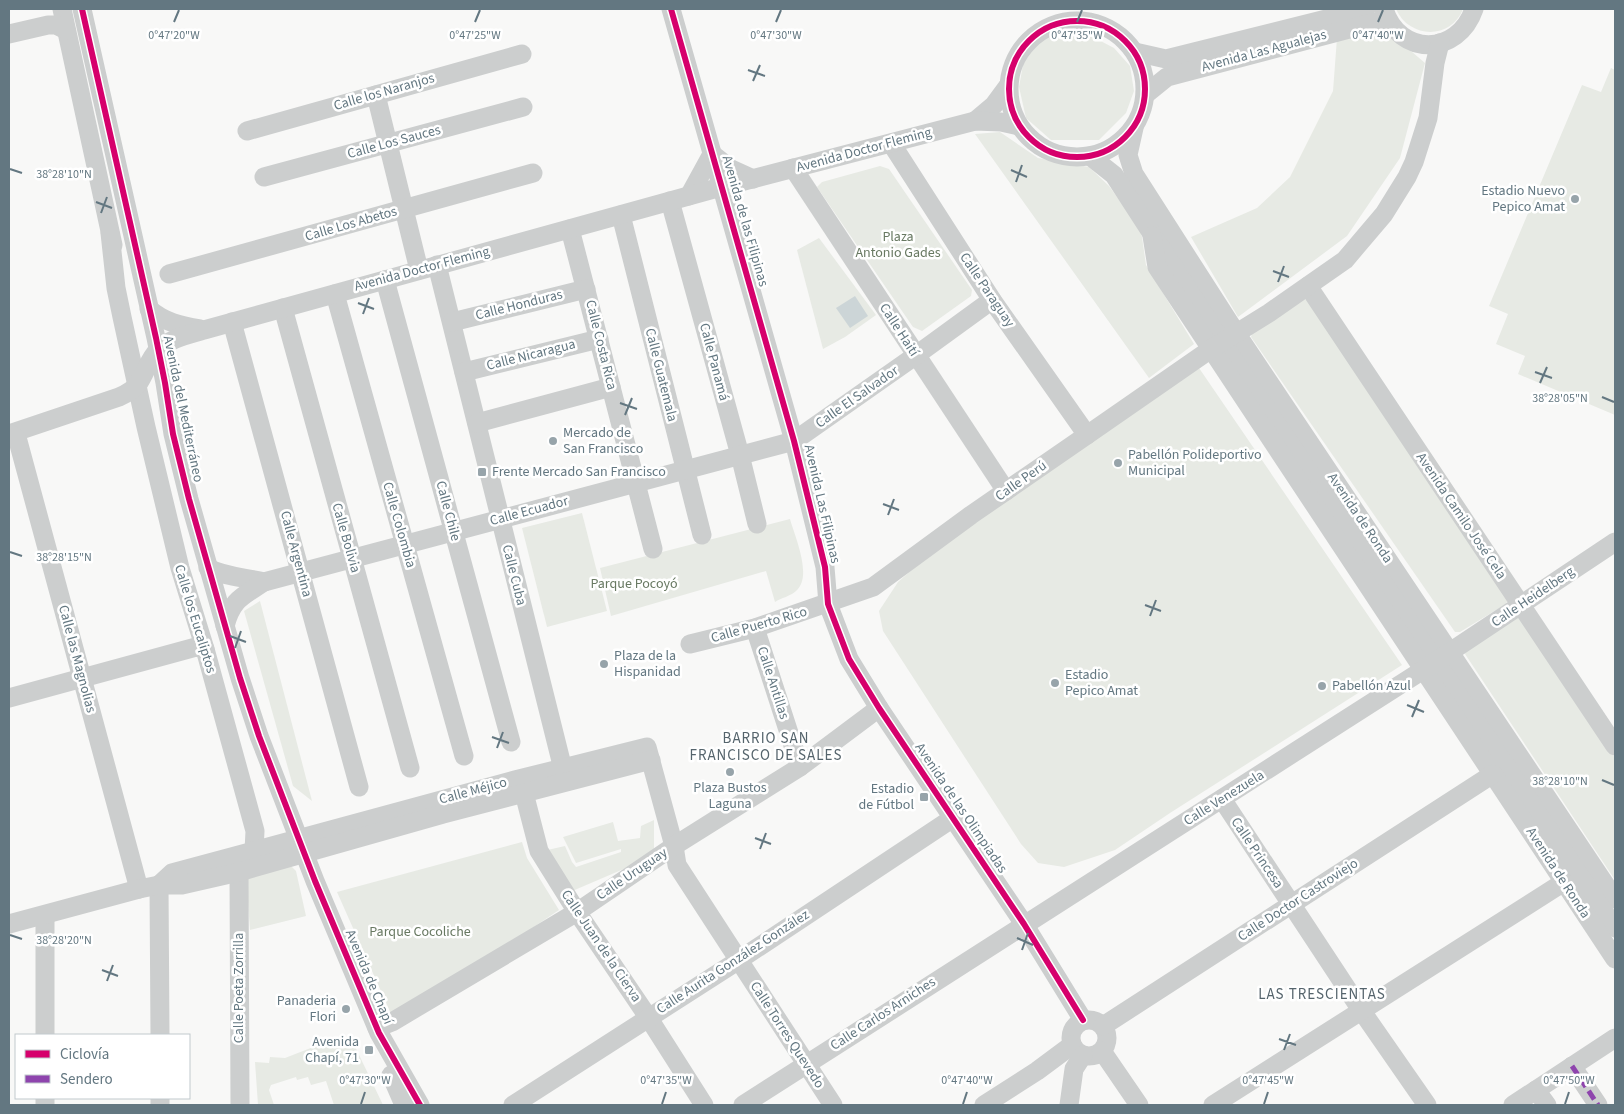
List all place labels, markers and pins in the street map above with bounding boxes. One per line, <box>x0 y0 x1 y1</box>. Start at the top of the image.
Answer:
place label: Estadio Nuevo Pepico Amat <box>1481 181 1565 217</box>
marker: Estadio Nuevo Pepico Amat <box>1569 193 1581 205</box>
place label: Mercado de San Francisco <box>563 423 643 459</box>
marker: Mercado de San Francisco <box>547 435 559 447</box>
place label: Pabellón Polideportivo Municipal <box>1128 445 1262 481</box>
marker: Pabellón Polideportivo Municipal <box>1112 457 1124 469</box>
place label: Frente Mercado San Francisco <box>492 462 666 482</box>
marker: Frente Mercado San Francisco <box>476 466 488 478</box>
place label: Plaza de la Hispanidad <box>614 646 681 682</box>
marker: Plaza de la Hispanidad <box>598 658 610 670</box>
place label: Estadio Pepico Amat <box>1065 665 1138 701</box>
place label: Pabellón Azul <box>1332 676 1411 696</box>
marker: Estadio Pepico Amat <box>1049 677 1061 689</box>
marker: Pabellón Azul <box>1316 680 1328 692</box>
marker: Plaza Bustos Laguna <box>724 766 736 778</box>
place label: Plaza Bustos Laguna <box>693 778 767 814</box>
place label: Estadio de Fútbol <box>859 779 914 815</box>
marker: Estadio de Fútbol <box>918 791 930 803</box>
place label: Panaderia Flori <box>277 991 336 1027</box>
marker: Panaderia Flori <box>340 1003 352 1015</box>
place label: Avenida Chapí, 71 <box>305 1032 359 1068</box>
marker: Avenida Chapí, 71 <box>363 1044 375 1056</box>

